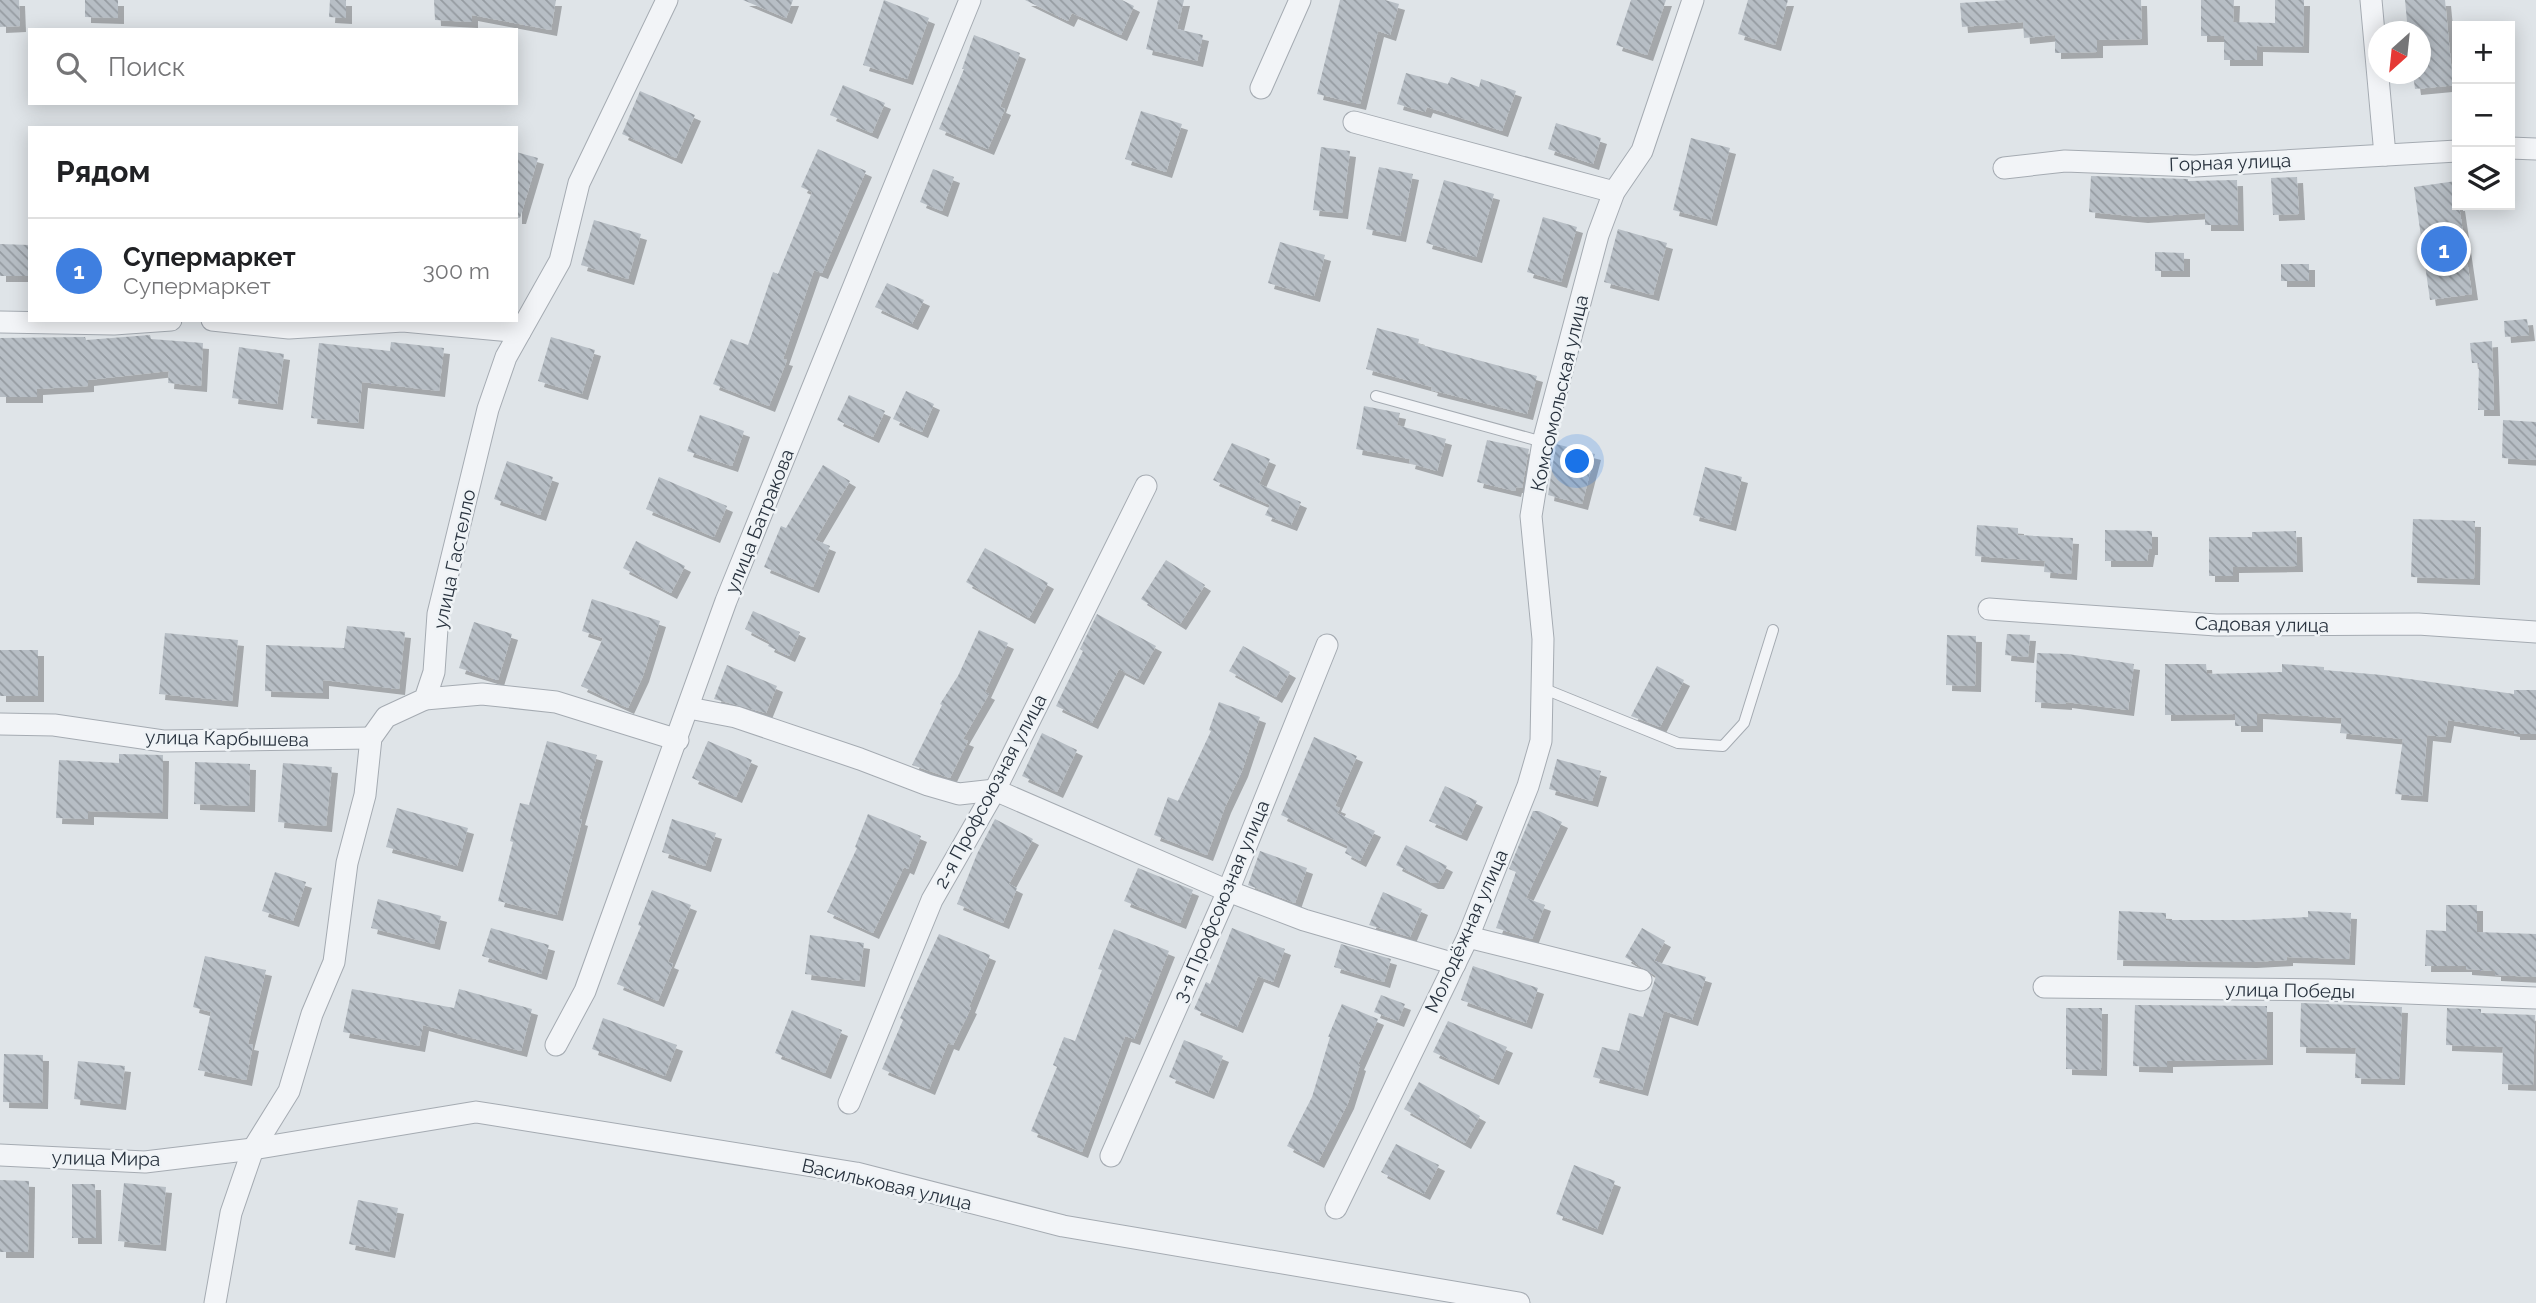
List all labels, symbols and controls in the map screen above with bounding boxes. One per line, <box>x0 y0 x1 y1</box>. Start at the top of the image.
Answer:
north arrow <box>2368 21 2431 84</box>
map controls <box>2452 21 2515 210</box>
button: + <box>2452 21 2515 84</box>
search box <box>28 28 518 105</box>
icon: search <box>52 48 90 86</box>
text: Поиск <box>108 52 185 82</box>
button: − <box>2452 84 2515 147</box>
button: layers <box>2452 147 2515 210</box>
street label: Горная улица <box>2169 149 2291 175</box>
text: Рядом <box>56 154 150 189</box>
pin: 1 <box>2421 223 2467 275</box>
text: Супермаркет <box>123 242 296 272</box>
text: 1 <box>73 257 85 284</box>
text: 300 m <box>423 257 490 284</box>
text: Супермаркет <box>123 272 271 299</box>
street label: Комсомольская улица <box>1526 293 1592 493</box>
your location <box>1560 444 1594 478</box>
street label: улица Батракова <box>720 446 798 596</box>
street label: улица Гастелло <box>428 487 480 631</box>
street label: Садовая улица <box>2195 612 2329 636</box>
street label: 2-я Профсоюзная улица <box>929 690 1051 892</box>
street label: улица Карбышева <box>145 726 309 750</box>
street label: 3-я Профсоюзная улица <box>1168 797 1274 1005</box>
street label: Молодёжная улица <box>1420 846 1512 1016</box>
street label: улица Победы <box>2225 978 2355 1002</box>
street label: улица Мира <box>52 1146 160 1170</box>
street label: Васильковая улица <box>800 1154 974 1214</box>

